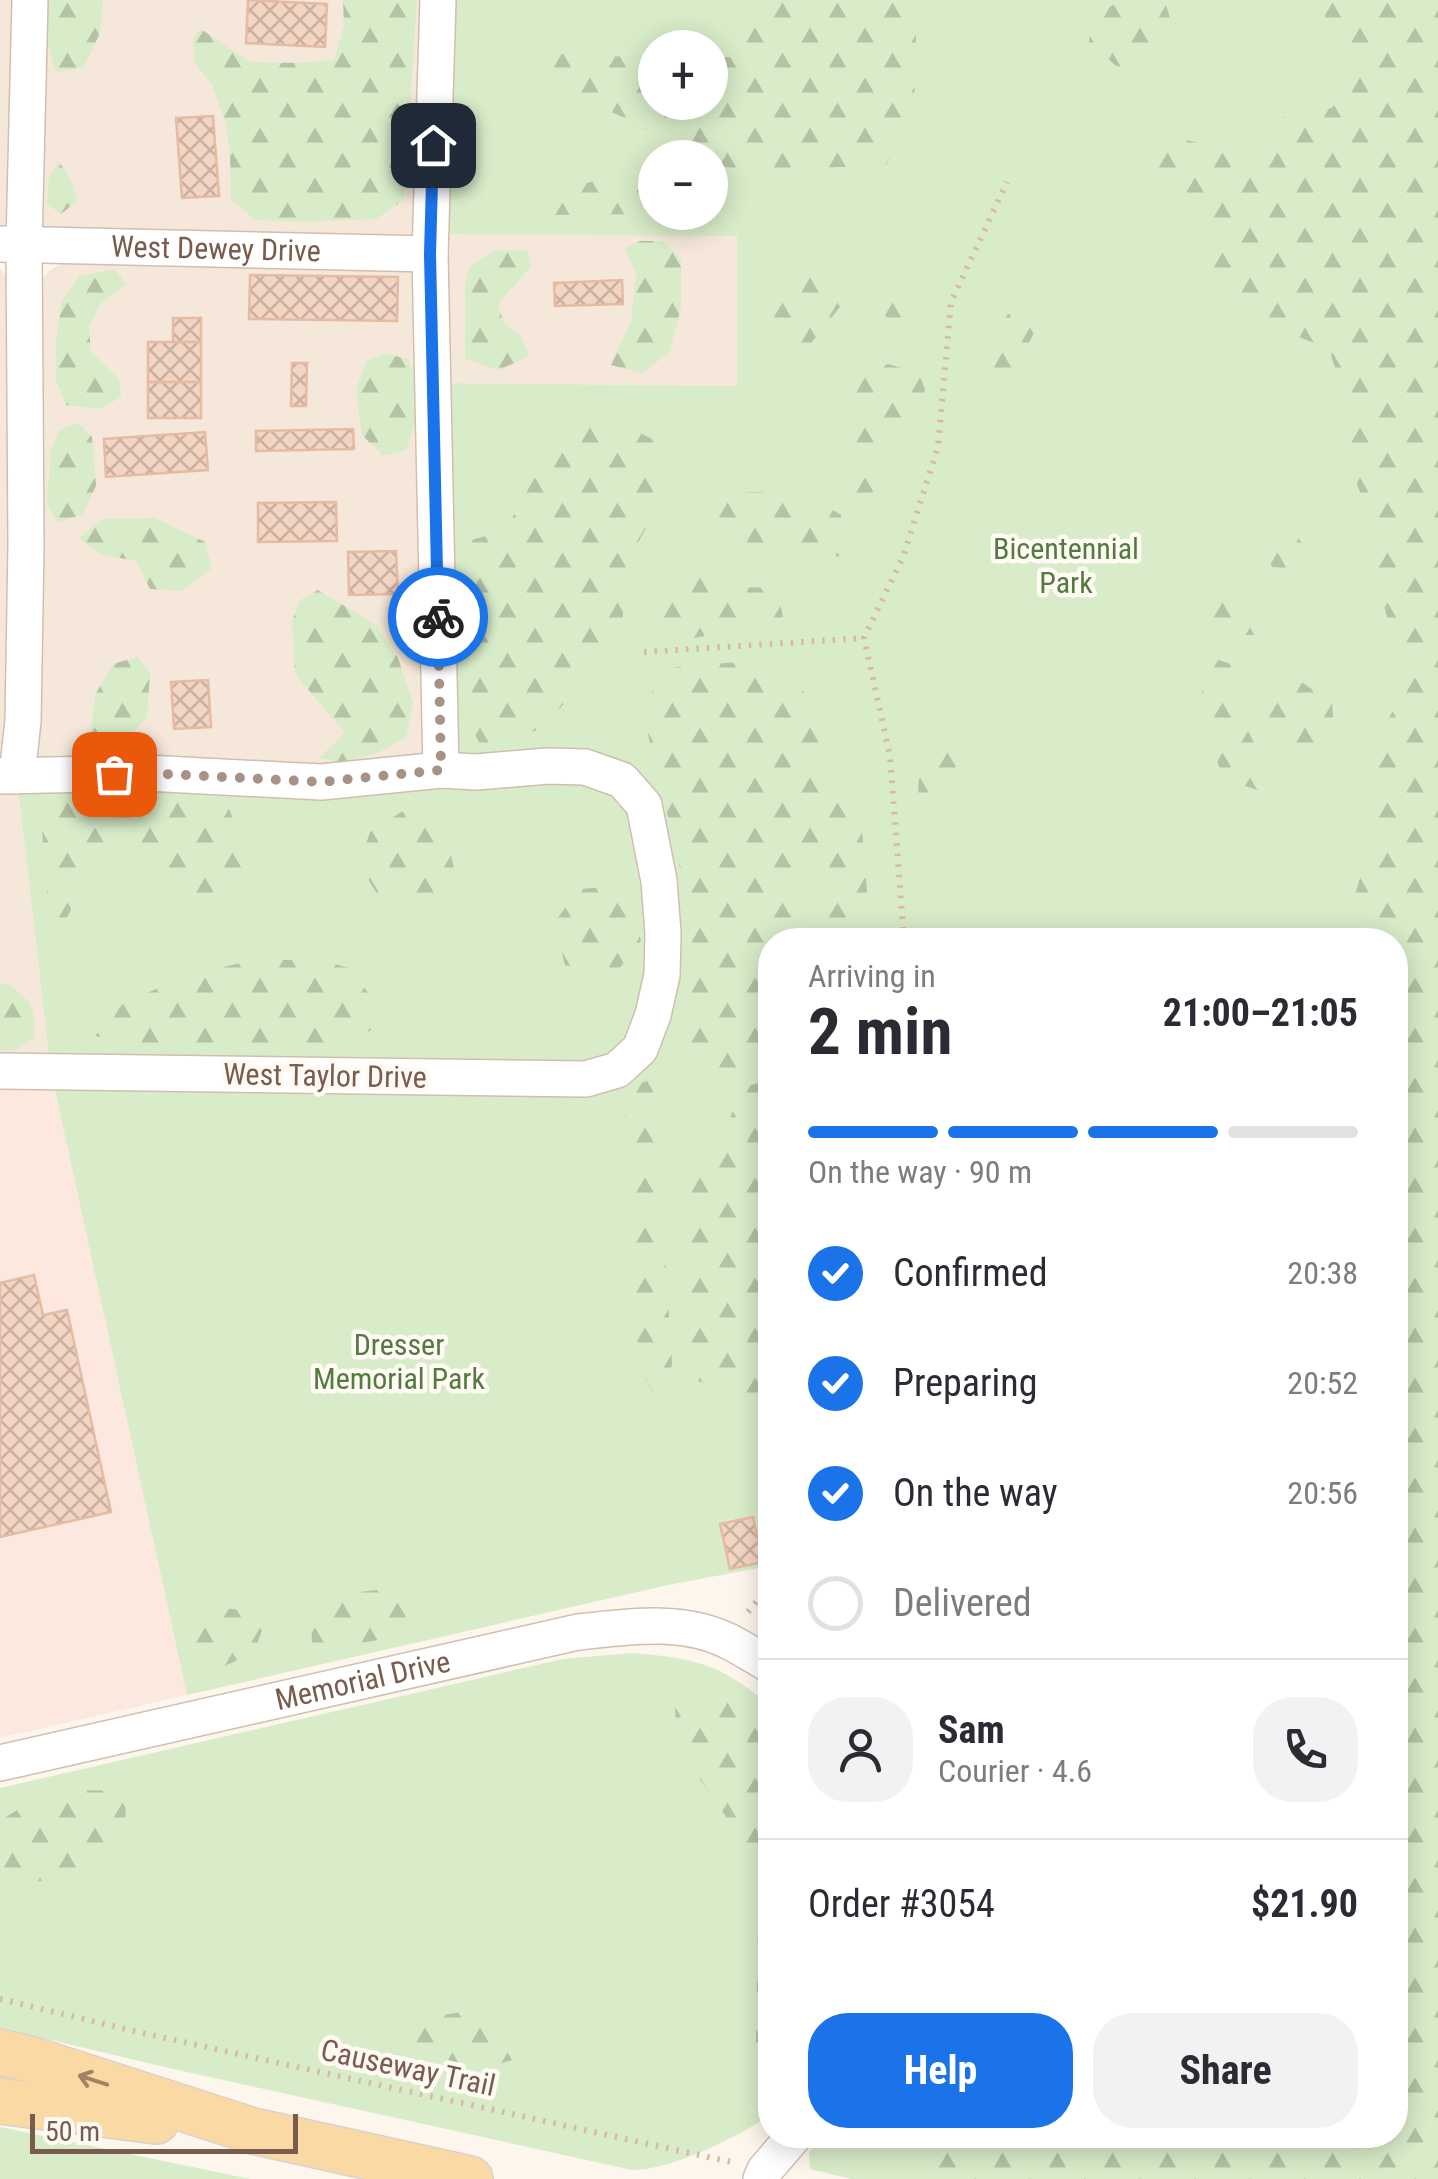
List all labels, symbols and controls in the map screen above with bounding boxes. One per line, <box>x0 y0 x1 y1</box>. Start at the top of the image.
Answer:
map controls <box>638 30 728 230</box>
button: + <box>638 30 728 120</box>
pin <box>391 103 476 188</box>
icon: home <box>406 118 461 173</box>
button: − <box>638 140 728 230</box>
street label: West Dewey Drive <box>111 229 321 268</box>
park label: Bicentennial Park <box>993 531 1139 600</box>
courier <box>388 567 488 667</box>
icon: bike <box>411 590 466 645</box>
pin <box>72 732 157 817</box>
icon: bag <box>87 747 142 802</box>
text: Arriving in <box>808 957 936 995</box>
text: 21:00–21:05 <box>1163 991 1358 1035</box>
text: 2 min <box>808 994 952 1070</box>
street label: West Taylor Drive <box>223 1056 427 1095</box>
text: On the way · 90 m <box>808 1153 1032 1191</box>
icon: check <box>808 1246 863 1301</box>
text: Confirmed <box>893 1251 1048 1295</box>
text: 20:38 <box>1287 1254 1358 1292</box>
park label: Dresser Memorial Park <box>313 1327 485 1396</box>
icon: check <box>808 1356 863 1411</box>
text: Preparing <box>893 1361 1038 1405</box>
text: 20:52 <box>1287 1364 1358 1402</box>
icon: check <box>808 1466 863 1521</box>
text: On the way <box>893 1471 1058 1515</box>
text: 20:56 <box>1287 1474 1358 1512</box>
text: Delivered <box>893 1581 1032 1625</box>
street label: Memorial Drive <box>272 1643 454 1717</box>
button: person <box>808 1697 913 1802</box>
button: phone <box>1253 1697 1358 1802</box>
text: Sam <box>938 1708 1005 1752</box>
text: Courier · 4.6 <box>938 1752 1092 1790</box>
text: Order #3054 <box>808 1882 995 1926</box>
text: $21.90 <box>1251 1882 1358 1926</box>
button: Help <box>808 2013 1073 2128</box>
button: Share <box>1093 2013 1358 2128</box>
street label: Causeway Trail <box>318 2032 498 2103</box>
one-way arrow <box>78 2069 110 2087</box>
scale bar <box>30 2109 298 2154</box>
text: 50 m <box>45 2115 100 2148</box>

